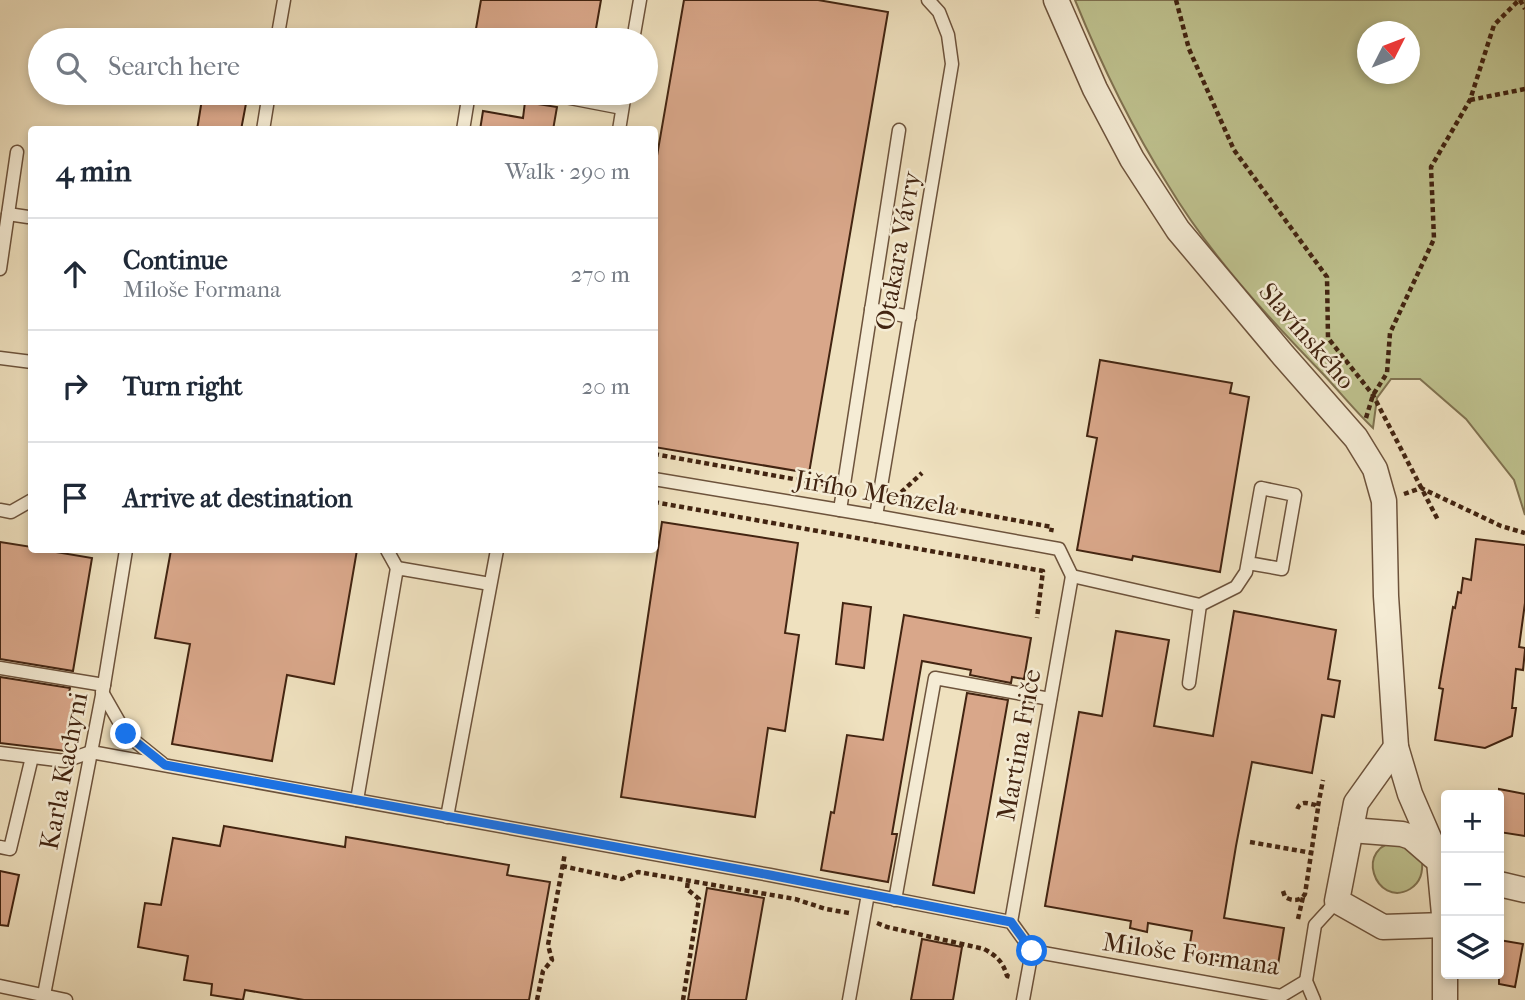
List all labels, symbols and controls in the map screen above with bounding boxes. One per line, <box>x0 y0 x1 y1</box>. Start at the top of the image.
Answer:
north arrow <box>1357 21 1420 84</box>
search box <box>28 28 658 105</box>
icon: search <box>52 48 90 86</box>
text: Search here <box>108 51 240 82</box>
text: 4 min <box>56 154 131 189</box>
text: Walk · 290 m <box>505 158 630 185</box>
street label: Otakara Vávry <box>869 168 927 333</box>
text: Continue <box>123 245 228 276</box>
icon: ahead <box>56 255 94 293</box>
text: 270 m <box>570 261 630 288</box>
text: Miloše Formana <box>123 276 281 303</box>
street label: Slavínského <box>1252 276 1362 396</box>
icon: right <box>56 367 94 405</box>
text: Turn right <box>123 371 243 402</box>
text: 20 m <box>581 373 630 400</box>
street label: Jiřího Menzela <box>791 463 960 523</box>
icon: arrive <box>56 479 94 517</box>
text: Arrive at destination <box>123 483 353 514</box>
street label: Martina Friče <box>990 667 1048 823</box>
street label: Karla Kachyni <box>34 689 95 852</box>
route end <box>110 718 141 749</box>
map controls <box>1441 790 1504 979</box>
button: + <box>1441 790 1504 853</box>
button: − <box>1441 853 1504 916</box>
button: layers <box>1441 916 1504 979</box>
street label: Miloše Formana <box>1101 926 1282 982</box>
route start <box>1016 935 1047 966</box>

